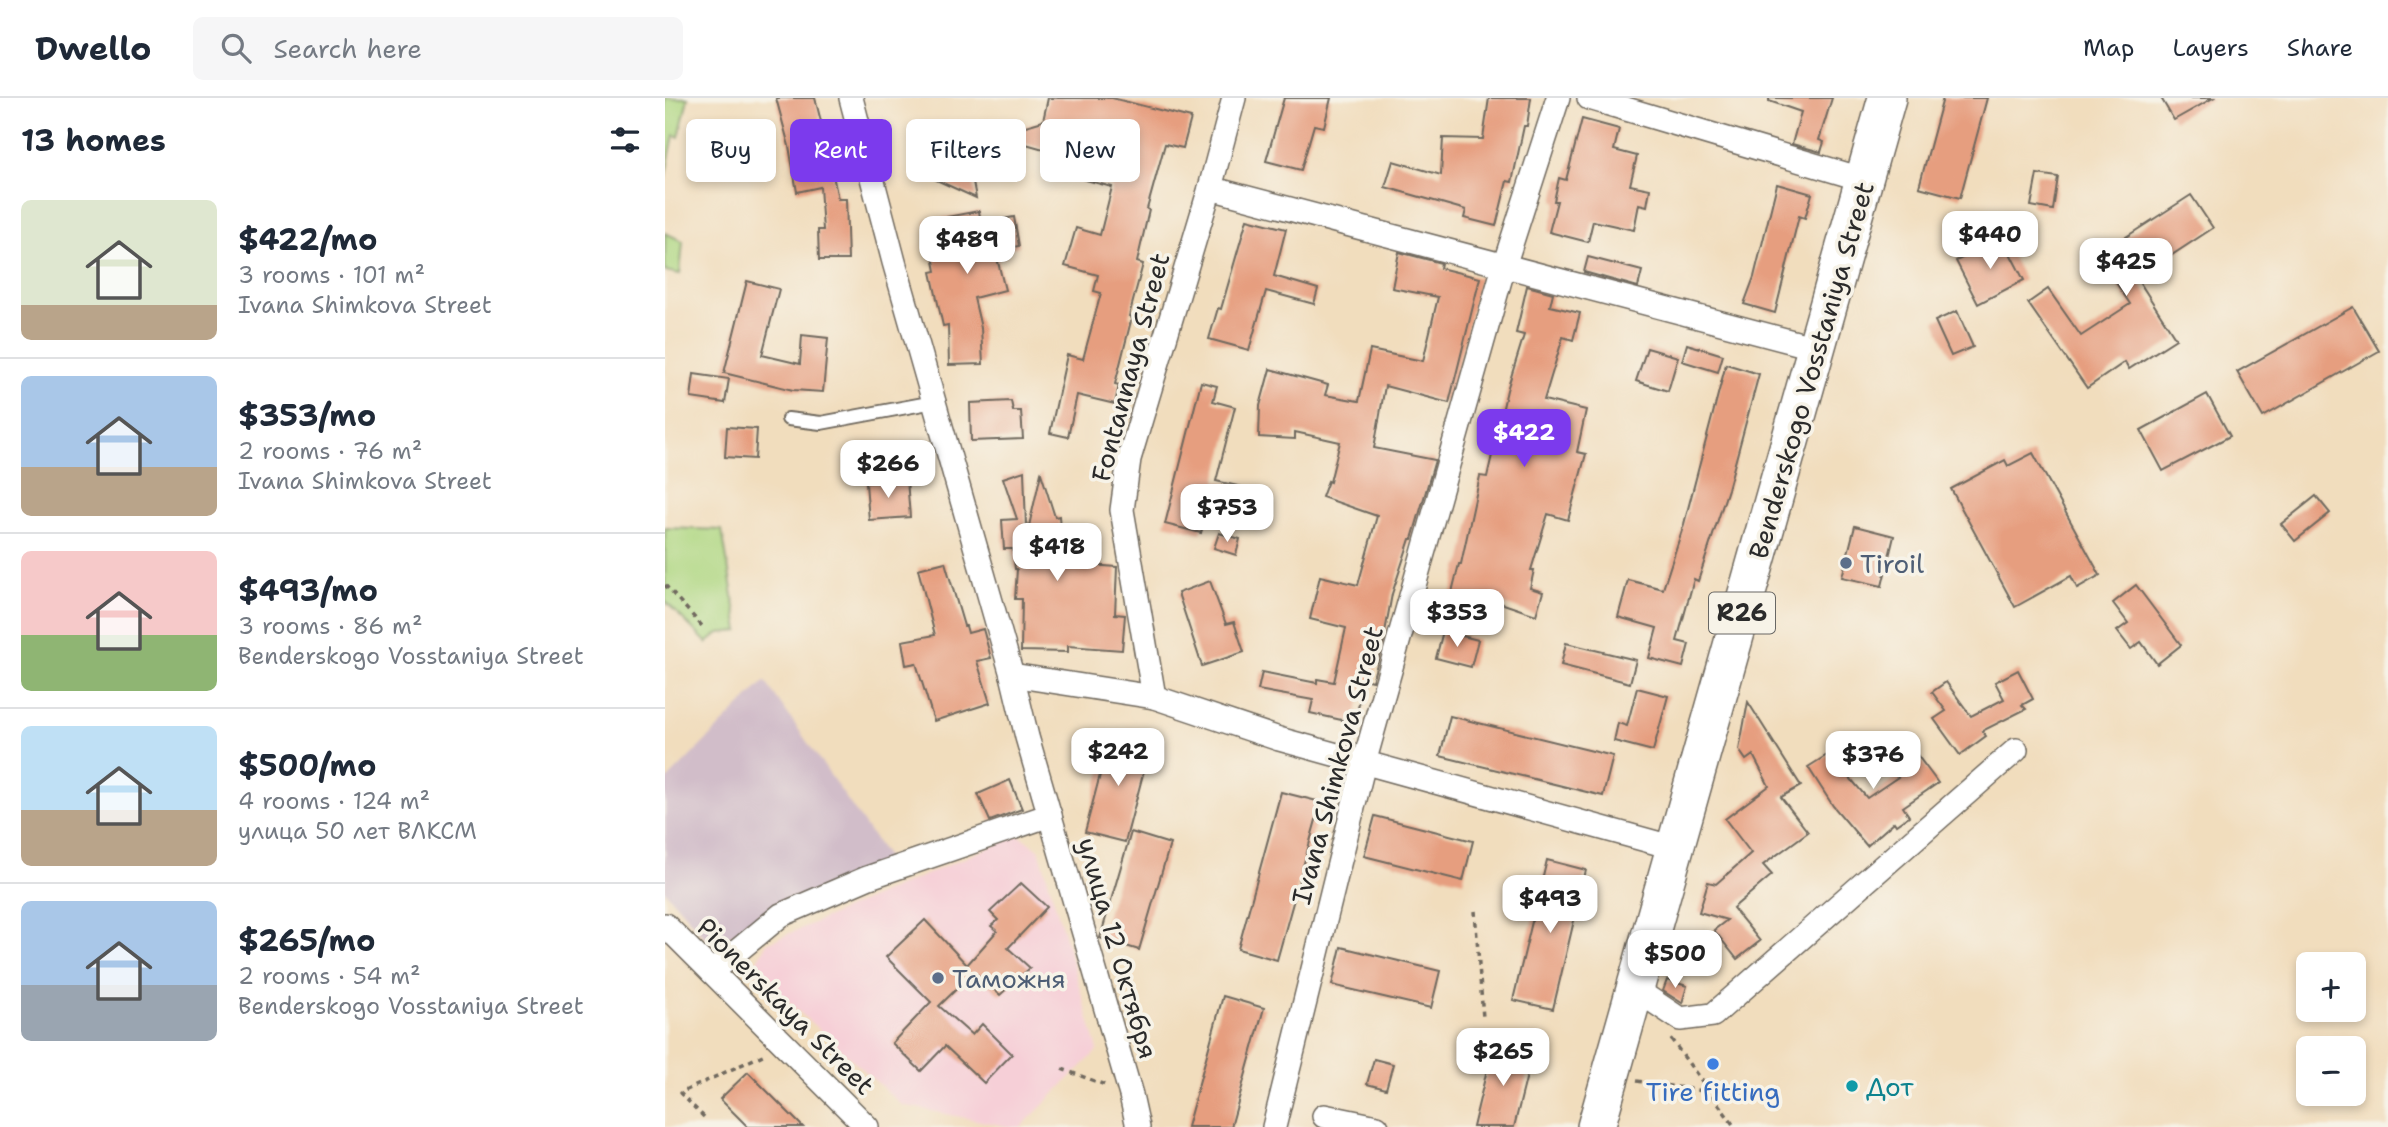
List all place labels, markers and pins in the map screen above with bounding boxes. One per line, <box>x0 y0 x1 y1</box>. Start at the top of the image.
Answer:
pin: $440 <box>1949 212 2031 271</box>
pin: $489 <box>926 216 1008 276</box>
pin: $425 <box>2085 238 2167 298</box>
pin: $422 <box>1483 410 1565 469</box>
pin: $266 <box>847 440 929 500</box>
pin: $753 <box>1186 484 1268 544</box>
pin: $418 <box>1016 524 1098 583</box>
place label: Tiroil <box>1860 546 1924 581</box>
marker: Tiroil <box>1838 555 1854 571</box>
pin: $353 <box>1416 589 1498 649</box>
pin: $242 <box>1077 728 1159 788</box>
pin: $376 <box>1832 732 1914 791</box>
pin: $493 <box>1509 876 1591 935</box>
pin: $500 <box>1634 930 1716 990</box>
place label: Таможня <box>952 961 1066 996</box>
marker: Таможня <box>930 970 946 986</box>
pin: $265 <box>1462 1028 1544 1088</box>
marker: Tire fitting <box>1705 1056 1721 1072</box>
place label: Дот <box>1866 1069 1914 1104</box>
place label: Tire fitting <box>1646 1074 1780 1109</box>
marker: Дот <box>1844 1078 1860 1094</box>

